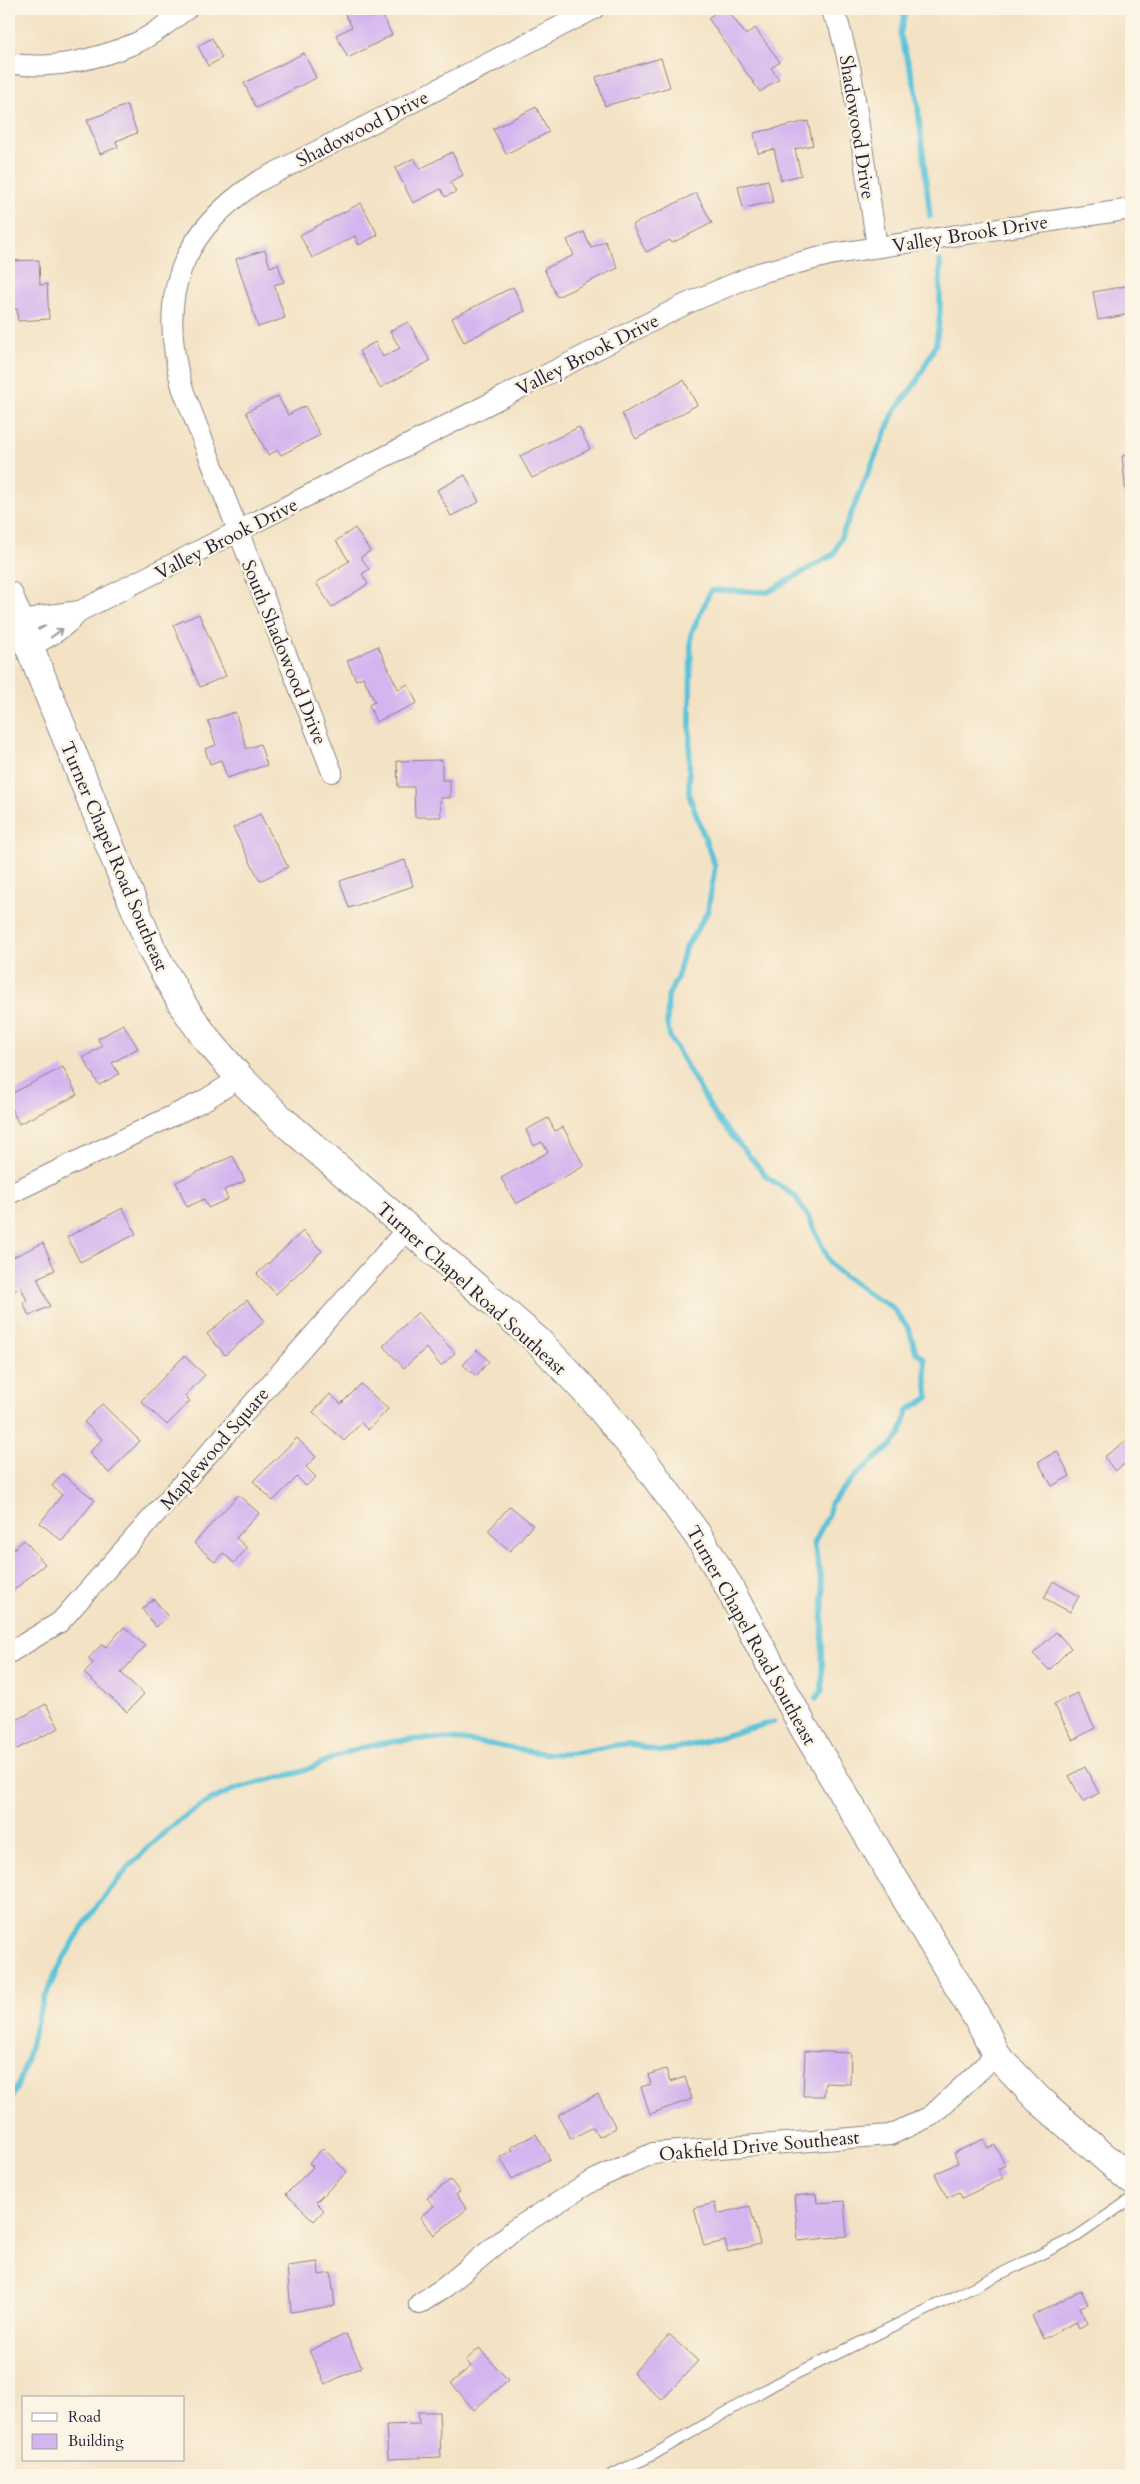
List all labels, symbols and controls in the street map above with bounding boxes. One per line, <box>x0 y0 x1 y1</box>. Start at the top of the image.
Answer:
street label: Shadowood Drive <box>833 53 881 201</box>
street label: Shadowood Drive <box>292 84 433 173</box>
street label: Valley Brook Drive <box>890 209 1050 259</box>
street label: Valley Brook Drive <box>512 308 663 402</box>
street label: Valley Brook Drive <box>151 492 302 586</box>
street label: South Shadowood Drive <box>235 556 333 749</box>
one-way arrow <box>50 628 64 638</box>
street label: Turner Chapel Road Southeast <box>54 737 174 975</box>
street label: Turner Chapel Road Southeast <box>371 1196 572 1381</box>
street label: Maplewood Square <box>154 1382 275 1516</box>
street label: Turner Chapel Road Southeast <box>680 1521 822 1750</box>
street label: Oakfield Drive Southeast <box>658 2124 860 2168</box>
legend <box>22 2396 185 2462</box>
text: Road <box>68 2407 101 2427</box>
text: Building <box>68 2431 124 2451</box>

